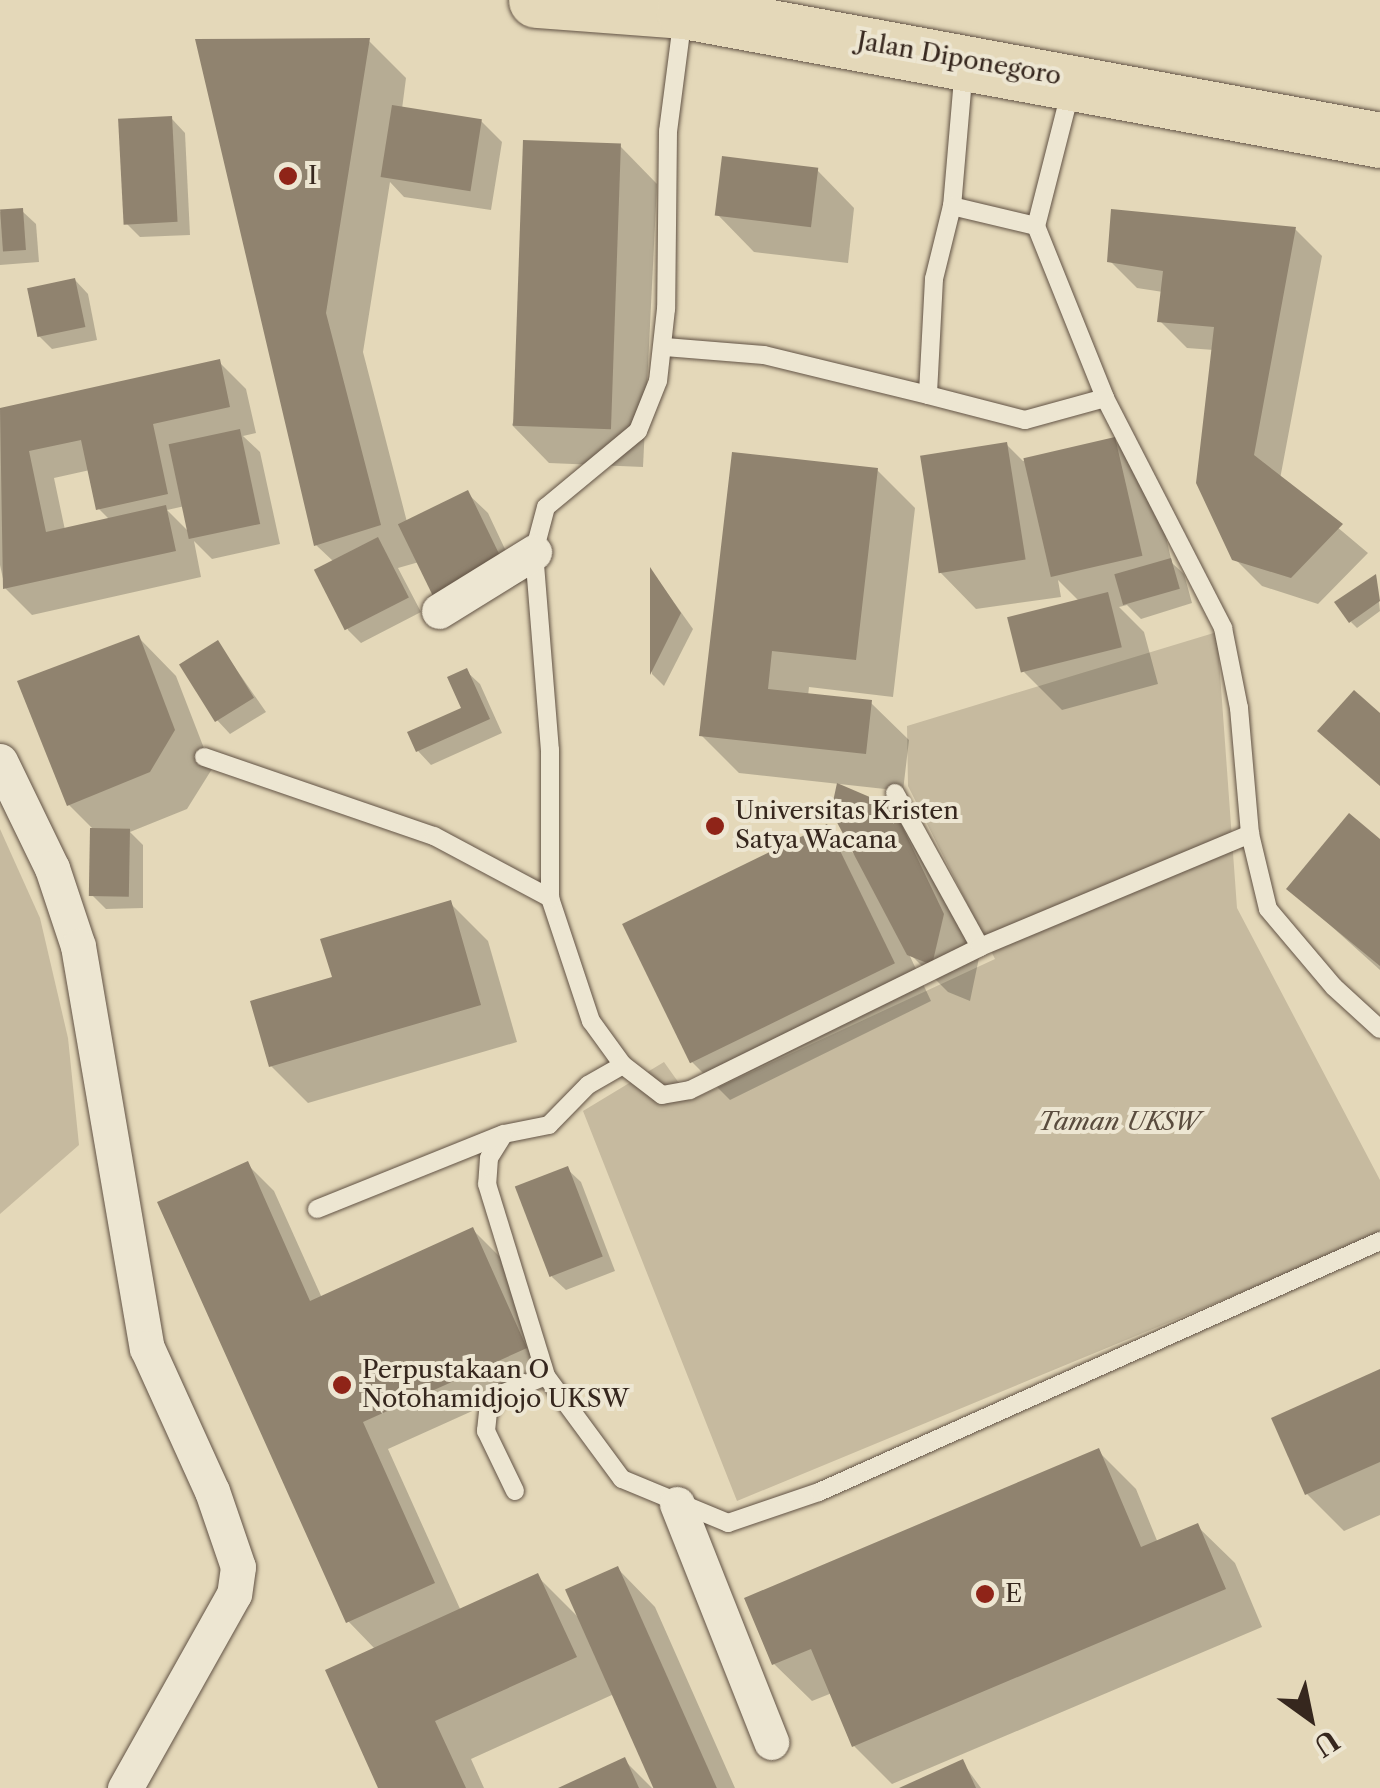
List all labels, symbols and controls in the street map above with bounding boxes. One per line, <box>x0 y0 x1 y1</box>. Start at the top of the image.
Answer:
street label: Jalan Diponegoro <box>855 26 1063 92</box>
place label: I <box>308 161 317 191</box>
marker: I <box>277 165 299 187</box>
place label: Universitas Kristen Satya Wacana <box>735 797 959 856</box>
marker: Universitas Kristen Satya Wacana <box>704 815 726 837</box>
park label: Taman UKSW <box>1038 1107 1200 1137</box>
place label: Perpustakaan O Notohamidjojo UKSW <box>362 1356 629 1415</box>
marker: Perpustakaan O Notohamidjojo UKSW <box>331 1374 353 1396</box>
place label: E <box>1005 1579 1022 1609</box>
marker: E <box>974 1583 996 1605</box>
north arrow <box>1260 1668 1360 1768</box>
text: U <box>1308 1723 1345 1764</box>

